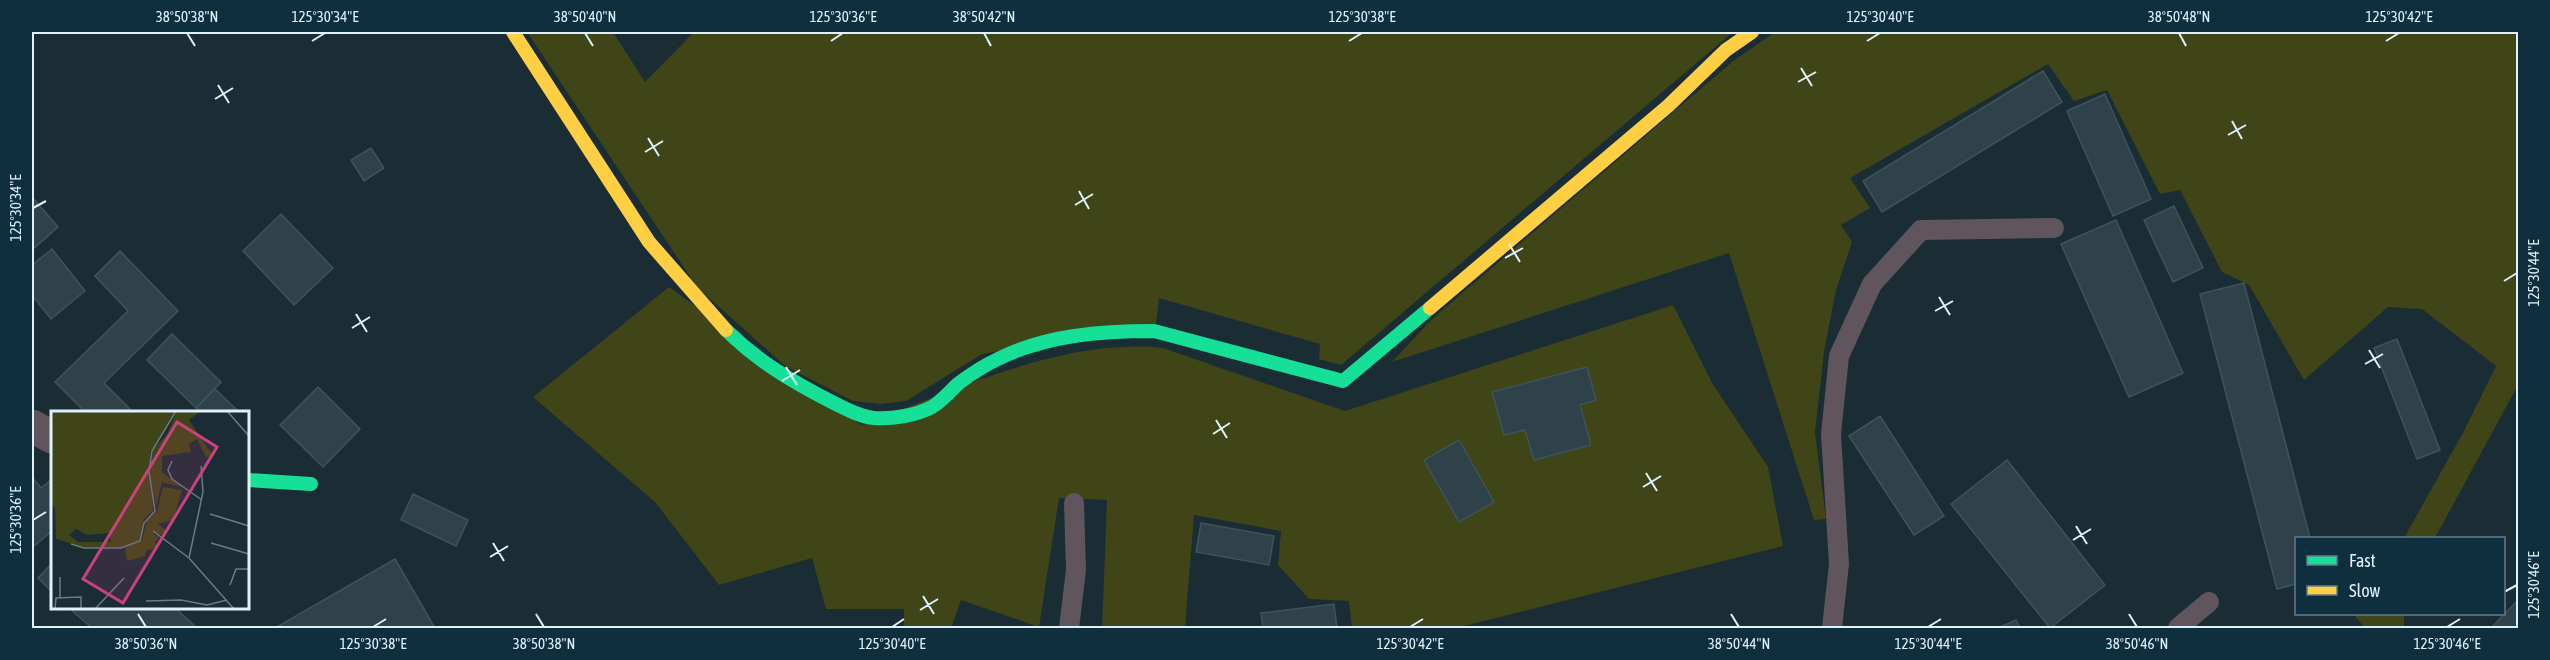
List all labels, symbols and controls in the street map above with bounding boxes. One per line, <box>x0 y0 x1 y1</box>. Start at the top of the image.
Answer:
text: 38°50'38"N <box>156 8 218 25</box>
text: 125°30'34"E <box>291 8 359 25</box>
text: 38°50'40"N <box>554 8 616 25</box>
text: 125°30'36"E <box>809 8 877 25</box>
text: 38°50'42"N <box>953 8 1015 25</box>
text: 125°30'38"E <box>1328 8 1396 25</box>
text: 125°30'40"E <box>1846 8 1914 25</box>
text: 38°50'48"N <box>2148 8 2210 25</box>
text: 125°30'42"E <box>2365 8 2433 25</box>
text: 125°30'34"E <box>7 174 24 242</box>
text: 125°30'44"E <box>2525 239 2542 307</box>
inset map <box>51 411 249 609</box>
text: 125°30'36"E <box>7 486 24 554</box>
legend <box>2295 537 2505 615</box>
text: Fast <box>2349 550 2376 571</box>
text: 125°30'46"E <box>2525 551 2542 619</box>
text: Slow <box>2349 580 2380 601</box>
text: 38°50'36"N <box>115 635 177 652</box>
text: 125°30'38"E <box>339 635 407 652</box>
text: 38°50'38"N <box>513 635 575 652</box>
text: 125°30'40"E <box>858 635 926 652</box>
text: 125°30'42"E <box>1376 635 1444 652</box>
text: 38°50'44"N <box>1708 635 1770 652</box>
text: 125°30'44"E <box>1894 635 1962 652</box>
text: 38°50'46"N <box>2106 635 2168 652</box>
text: 125°30'46"E <box>2413 635 2481 652</box>

